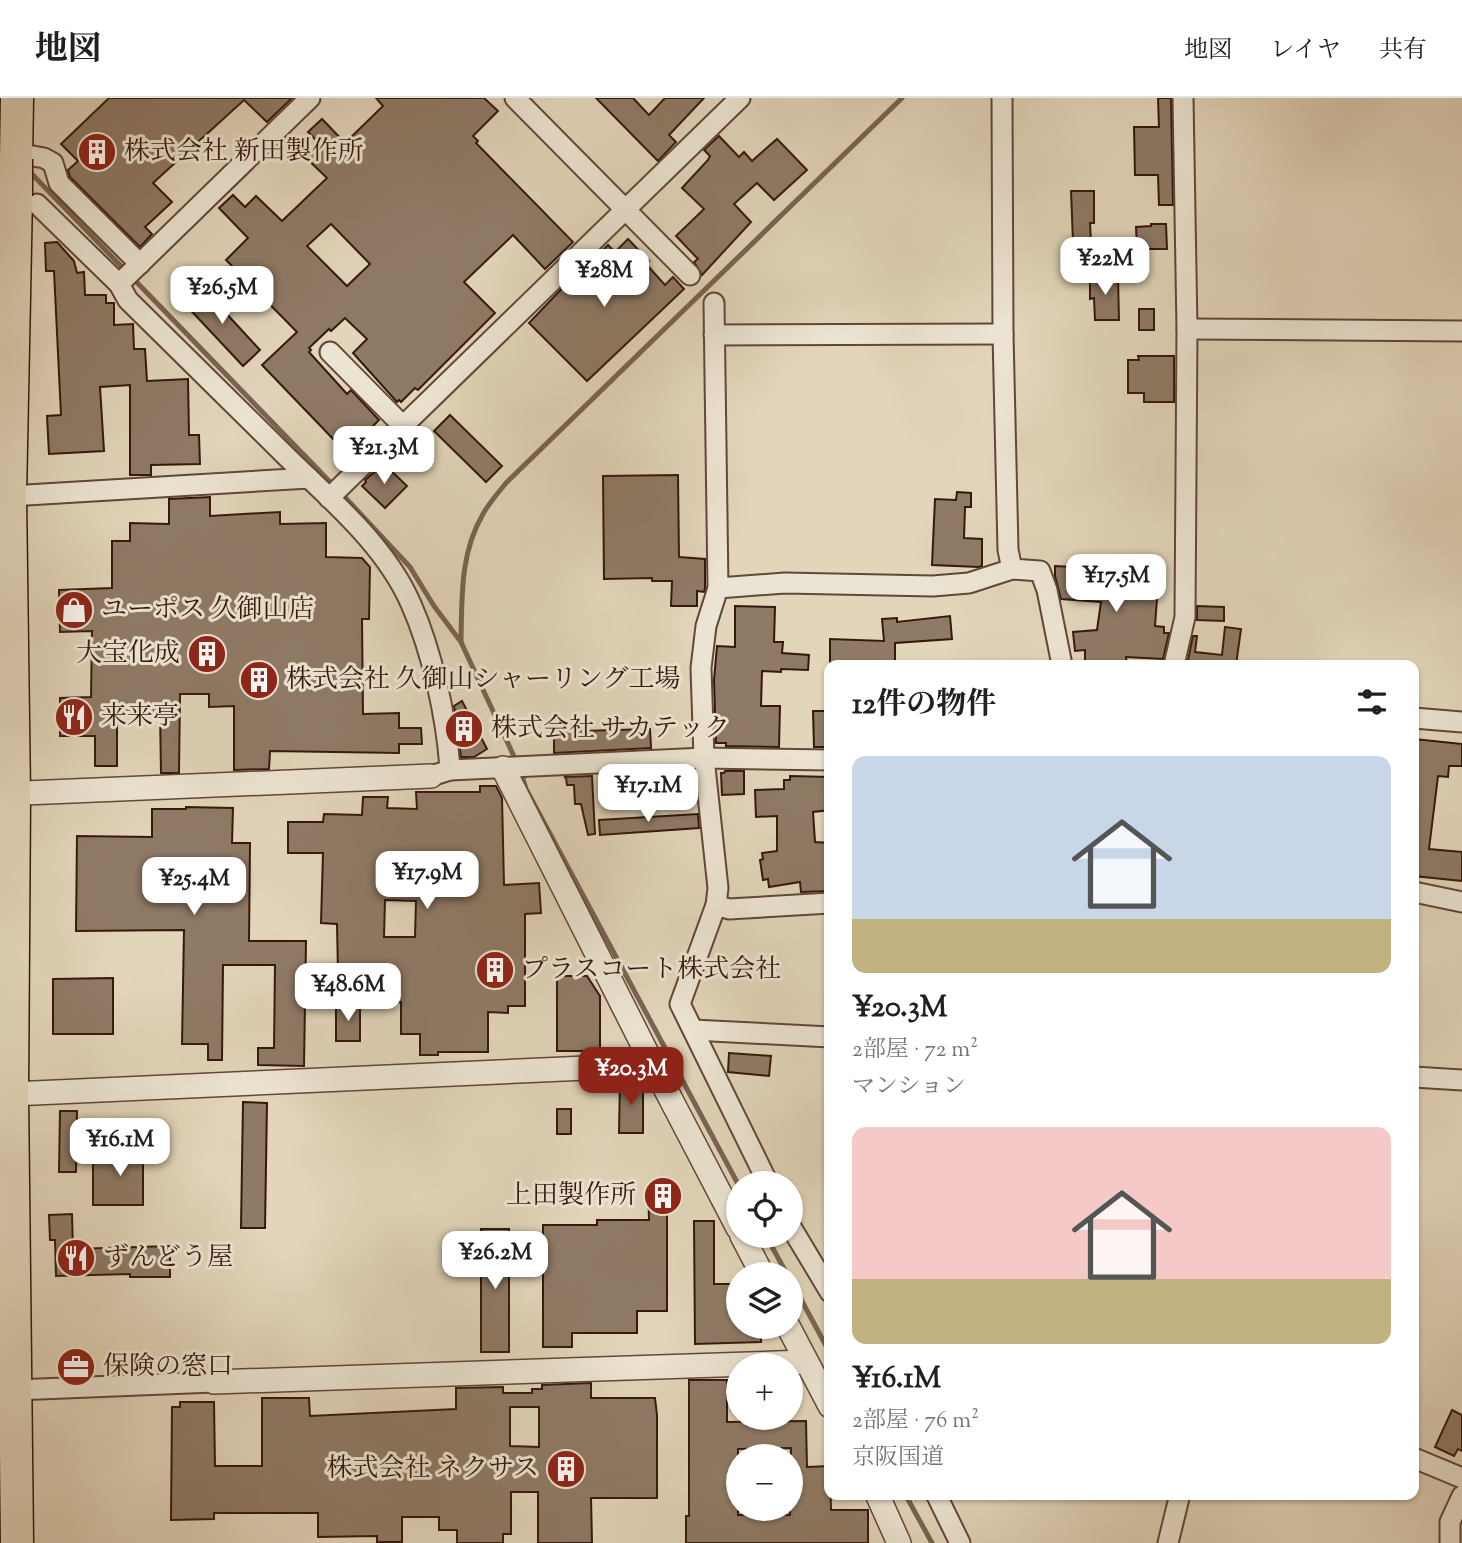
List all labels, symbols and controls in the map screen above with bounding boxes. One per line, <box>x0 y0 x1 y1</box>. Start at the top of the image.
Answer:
text: 地図 <box>35 27 101 75</box>
text: 地図 <box>1184 34 1232 68</box>
text: レイヤ <box>1270 34 1341 68</box>
text: 共有 <box>1379 34 1427 68</box>
building icon: 株式会社 新田製作所 <box>76 131 118 173</box>
place label: 株式会社 新田製作所 <box>124 134 364 171</box>
pin: ¥22M <box>1064 238 1146 297</box>
text: ¥22M <box>1076 243 1134 276</box>
pin: ¥28M <box>563 250 645 309</box>
text: ¥28M <box>575 255 633 288</box>
pin: ¥26.5M <box>165 266 279 326</box>
text: ¥26.5M <box>186 272 258 305</box>
pin: ¥21.3M <box>327 426 441 486</box>
text: ¥21.3M <box>349 432 419 465</box>
pin: ¥17.5M <box>1059 554 1173 614</box>
text: ¥17.5M <box>1082 560 1150 593</box>
shop icon: ユーポス 久御山店 <box>53 589 95 631</box>
place label: ユーポス 久御山店 <box>101 592 315 629</box>
building icon: 大宝化成 <box>186 633 228 675</box>
place label: 大宝化成 <box>76 636 180 673</box>
building icon: 株式会社 久御山シャーリング工場 <box>238 659 280 701</box>
place label: 株式会社 久御山シャーリング工場 <box>286 662 681 699</box>
icon: filters <box>1353 683 1391 721</box>
text: 12件の物件 <box>852 684 996 727</box>
restaurant icon: 来来亭 <box>53 696 95 738</box>
place label: 来来亭 <box>101 699 179 736</box>
building icon: 株式会社 サカテック <box>443 708 485 750</box>
place label: 株式会社 サカテック <box>491 711 730 748</box>
pin: ¥17.1M <box>591 764 705 824</box>
text: ¥17.1M <box>614 770 682 803</box>
icon: home <box>1059 801 1185 927</box>
pin: ¥17.9M <box>370 852 484 911</box>
text: ¥17.9M <box>392 857 462 890</box>
pin: ¥25.4M <box>137 858 251 917</box>
text: ¥25.4M <box>158 863 230 896</box>
building icon: プラスコート株式会社 <box>474 949 516 991</box>
place label: プラスコート株式会社 <box>522 952 781 989</box>
pin: ¥48.6M <box>291 964 405 1023</box>
text: ¥48.6M <box>311 969 385 1002</box>
text: ¥20.3M <box>852 987 947 1030</box>
text: 2部屋 · 72 m² <box>852 1034 978 1067</box>
pin: ¥20.3M <box>574 1048 688 1107</box>
text: ¥20.3M <box>594 1053 668 1086</box>
text: マンション <box>852 1071 966 1104</box>
pin: ¥16.1M <box>63 1118 177 1178</box>
text: ¥16.1M <box>86 1124 154 1157</box>
map controls <box>726 1171 803 1521</box>
button: locate <box>726 1171 803 1248</box>
icon: home <box>1059 1172 1185 1298</box>
building icon: 上田製作所 <box>642 1175 684 1217</box>
place label: 上田製作所 <box>506 1178 636 1215</box>
pin: ¥26.2M <box>438 1232 552 1291</box>
restaurant icon: ずんどう屋 <box>55 1237 97 1279</box>
text: ¥26.2M <box>458 1237 532 1270</box>
place label: ずんどう屋 <box>103 1240 233 1277</box>
button: layers <box>726 1262 803 1339</box>
office icon: 保険の窓口 <box>55 1346 97 1388</box>
place label: 保険の窓口 <box>103 1349 233 1386</box>
button: + <box>726 1353 803 1430</box>
text: ¥16.1M <box>852 1358 941 1401</box>
text: 2部屋 · 76 m² <box>852 1405 979 1438</box>
text: 京阪国道 <box>852 1442 944 1475</box>
button: − <box>726 1444 803 1521</box>
building icon: 株式会社 ネクサス <box>545 1448 587 1490</box>
place label: 株式会社 ネクサス <box>327 1451 539 1488</box>

